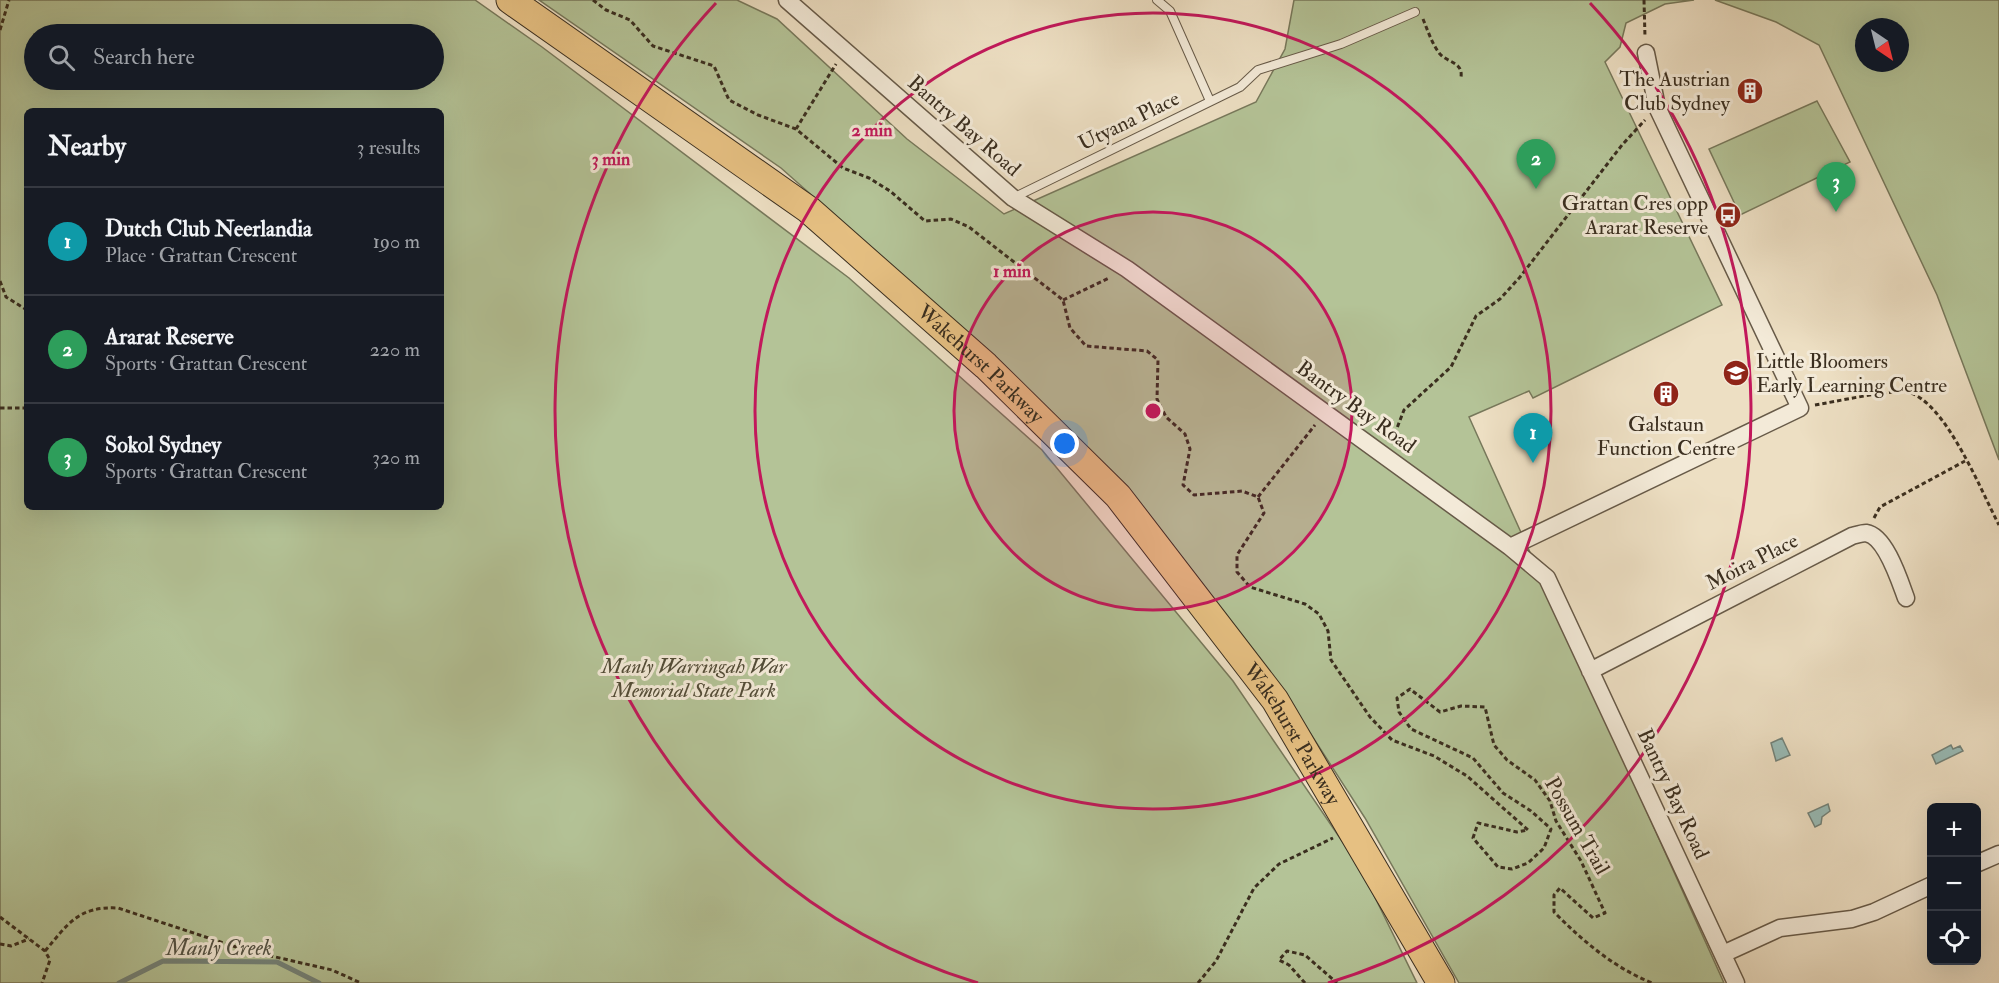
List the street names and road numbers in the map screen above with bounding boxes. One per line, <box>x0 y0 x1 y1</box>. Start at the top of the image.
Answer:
street label: Bantry Bay Road <box>902 70 1027 183</box>
street label: Utyana Place <box>1074 85 1184 157</box>
street label: Wakehurst Parkway <box>911 298 1050 430</box>
street label: Bantry Bay Road <box>1291 355 1422 460</box>
street label: Moira Place <box>1701 527 1803 597</box>
street label: Wakehurst Parkway <box>1237 656 1348 811</box>
street label: Bantry Bay Road <box>1631 724 1715 864</box>
street label: Possum Trail <box>1538 772 1616 880</box>

